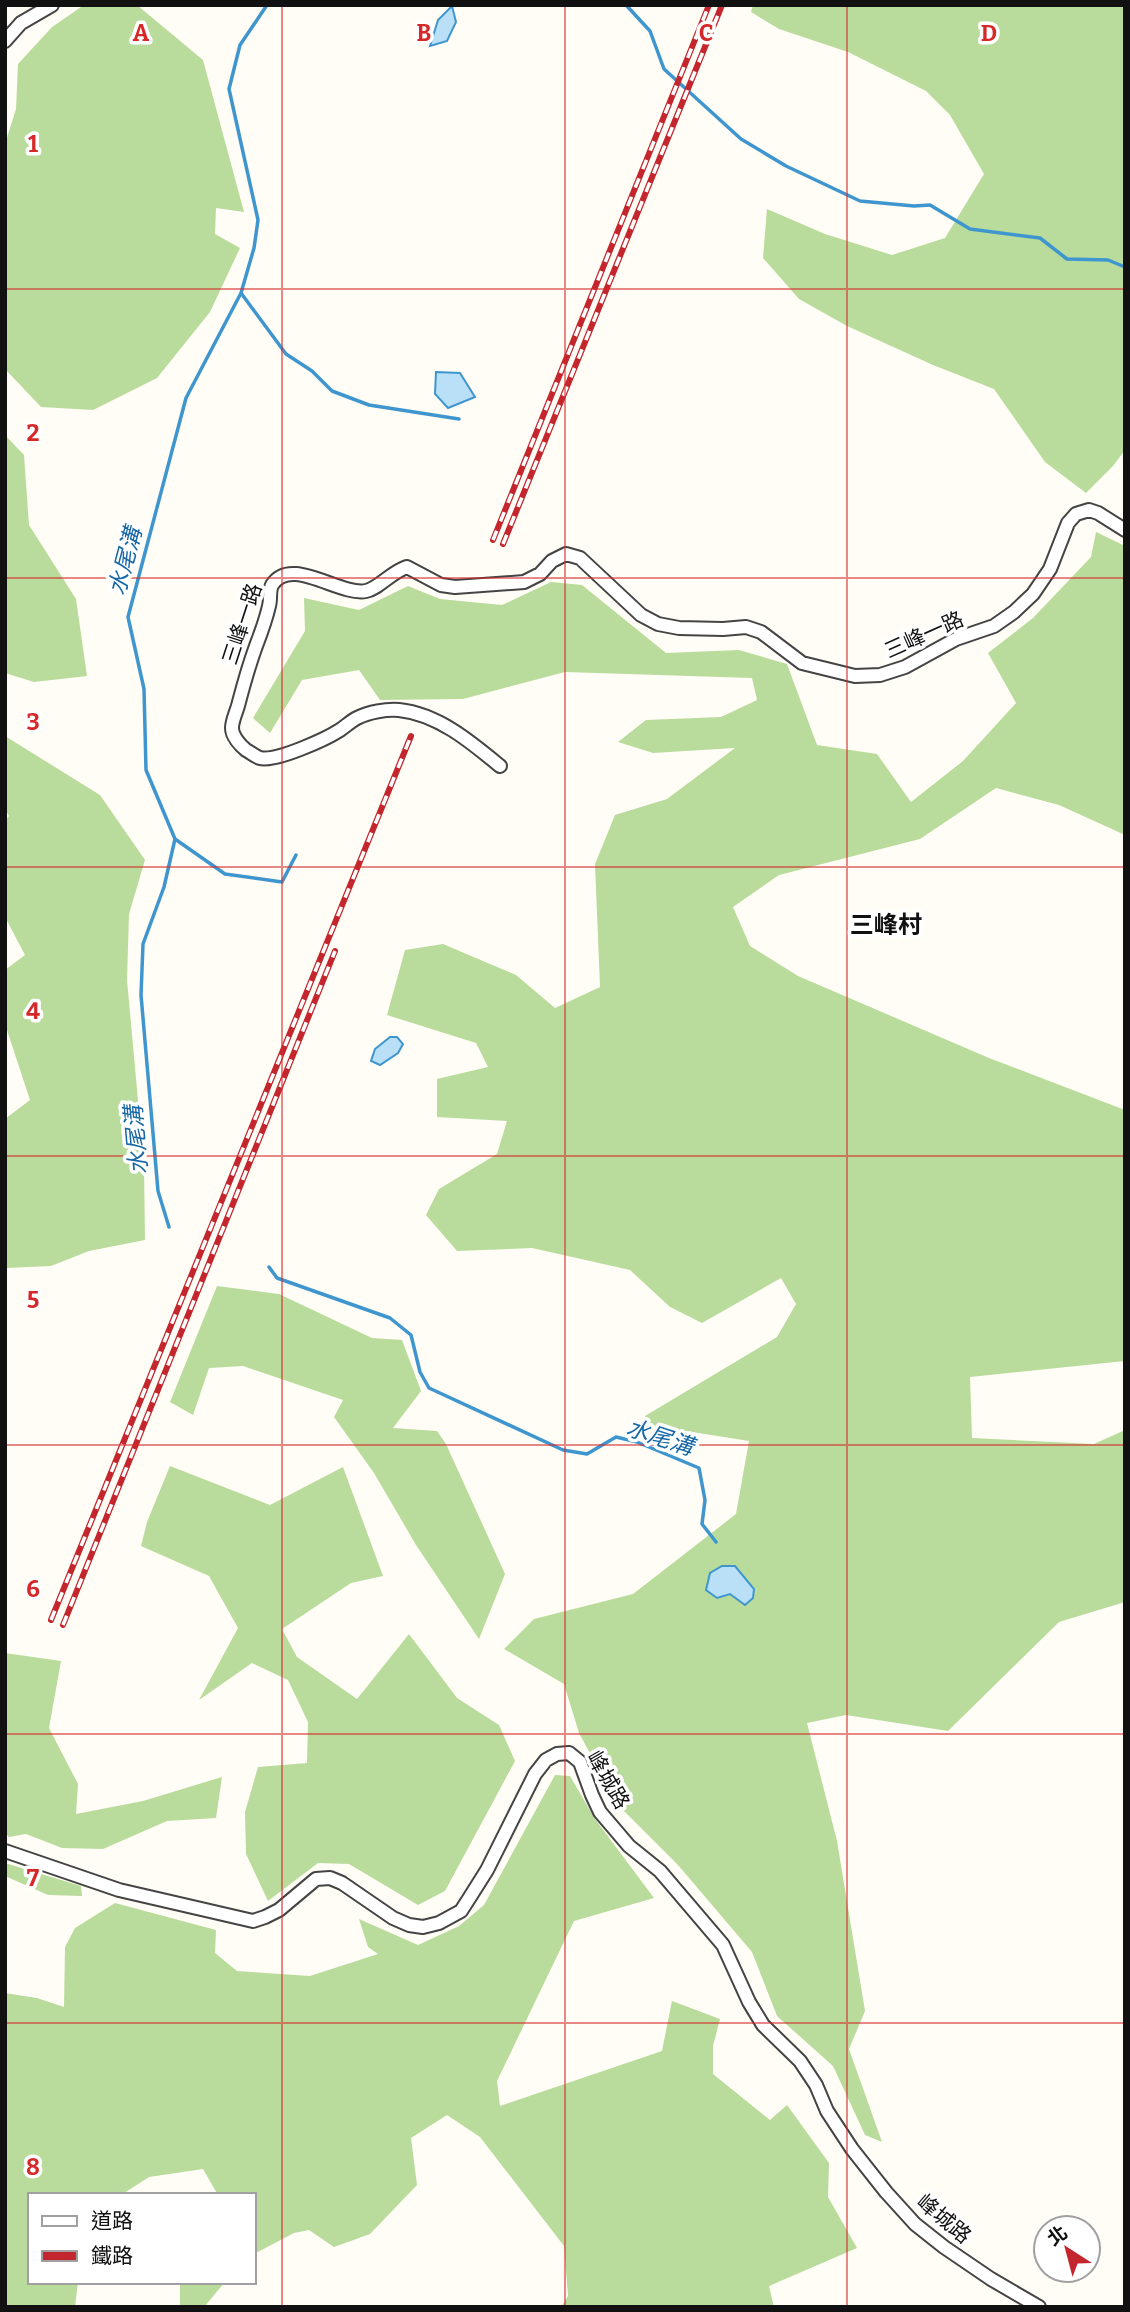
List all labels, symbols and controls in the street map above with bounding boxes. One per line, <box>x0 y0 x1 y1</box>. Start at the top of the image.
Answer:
text: A <box>133 19 150 47</box>
text: B <box>417 19 431 47</box>
text: C <box>699 19 713 47</box>
text: D <box>981 19 997 47</box>
text: 1 <box>28 130 38 158</box>
text: 2 <box>27 419 40 447</box>
water label: 水尾溝 <box>103 521 148 598</box>
street label: 三峰一路 <box>217 580 267 668</box>
street label: 三峰一路 <box>880 606 968 664</box>
text: 3 <box>26 708 40 736</box>
district label: 三峰村 <box>850 911 922 939</box>
text: 4 <box>26 997 40 1025</box>
water label: 水尾溝 <box>119 1101 153 1176</box>
text: 5 <box>27 1286 39 1314</box>
water label: 水尾溝 <box>623 1413 700 1462</box>
text: 6 <box>26 1575 40 1603</box>
street label: 峰城路 <box>581 1746 635 1814</box>
text: 7 <box>27 1864 40 1892</box>
text: 8 <box>26 2153 40 2181</box>
street label: 峰城路 <box>912 2189 976 2249</box>
legend <box>28 2193 256 2284</box>
text: 道路 <box>91 2208 133 2234</box>
north arrow <box>1032 2214 1102 2284</box>
text: 北 <box>1043 2221 1072 2251</box>
text: 鐵路 <box>91 2243 133 2269</box>

